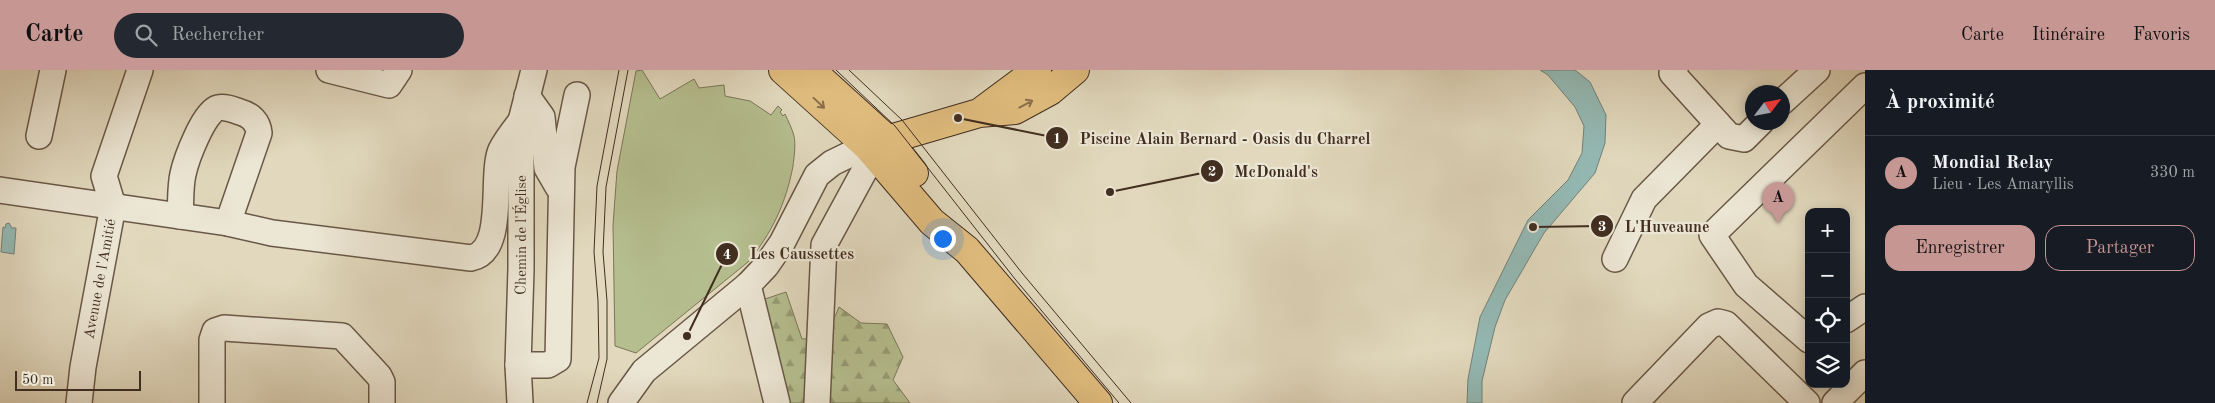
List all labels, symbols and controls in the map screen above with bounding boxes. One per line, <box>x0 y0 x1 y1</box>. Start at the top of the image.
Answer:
search box <box>114 13 464 58</box>
icon: search <box>132 21 160 49</box>
text: Carte <box>25 23 84 47</box>
text: Rechercher <box>172 26 264 45</box>
text: Carte <box>1961 26 2004 44</box>
text: Itinéraire <box>2032 26 2105 44</box>
text: Favoris <box>2133 26 2190 44</box>
north arrow <box>1745 85 1790 130</box>
text: À proximité <box>1885 92 1995 113</box>
one-way arrow <box>813 97 826 109</box>
one-way arrow <box>1018 99 1033 108</box>
callout: Piscine Alain Bernard - Oasis du Charrel <box>1045 122 1380 153</box>
text: 1 <box>1053 132 1061 147</box>
text: Piscine Alain Bernard - Oasis du Charrel <box>1080 132 1371 148</box>
text: Mondial Relay <box>1932 154 2054 173</box>
callout: McDonald's <box>1200 156 1328 187</box>
text: 2 <box>1208 165 1216 180</box>
text: McDonald's <box>1234 165 1318 181</box>
text: A <box>1895 165 1907 181</box>
text: 330 m <box>2150 165 2195 181</box>
street label: Chemin de l'Église <box>512 175 530 295</box>
text: Lieu · Les Amaryllis <box>1932 177 2074 193</box>
pin: A <box>1762 182 1794 223</box>
map controls <box>1805 208 1850 388</box>
button: + <box>1805 208 1850 253</box>
callout: L'Huveaune <box>1590 211 1720 242</box>
street label: Avenue de l'Amitié <box>82 217 120 340</box>
text: 3 <box>1598 220 1606 235</box>
text: L'Huveaune <box>1624 220 1710 236</box>
button: Enregistrer <box>1885 225 2035 271</box>
button: Partager <box>2045 225 2195 271</box>
your location <box>930 226 956 252</box>
callout: Les Caussettes <box>715 238 864 269</box>
text: Les Caussettes <box>750 247 854 263</box>
text: 4 <box>723 248 731 263</box>
button: − <box>1805 253 1850 298</box>
button: locate <box>1805 298 1850 343</box>
button: layers <box>1805 343 1850 388</box>
scale bar <box>15 368 141 391</box>
text: 50 m <box>22 373 53 387</box>

